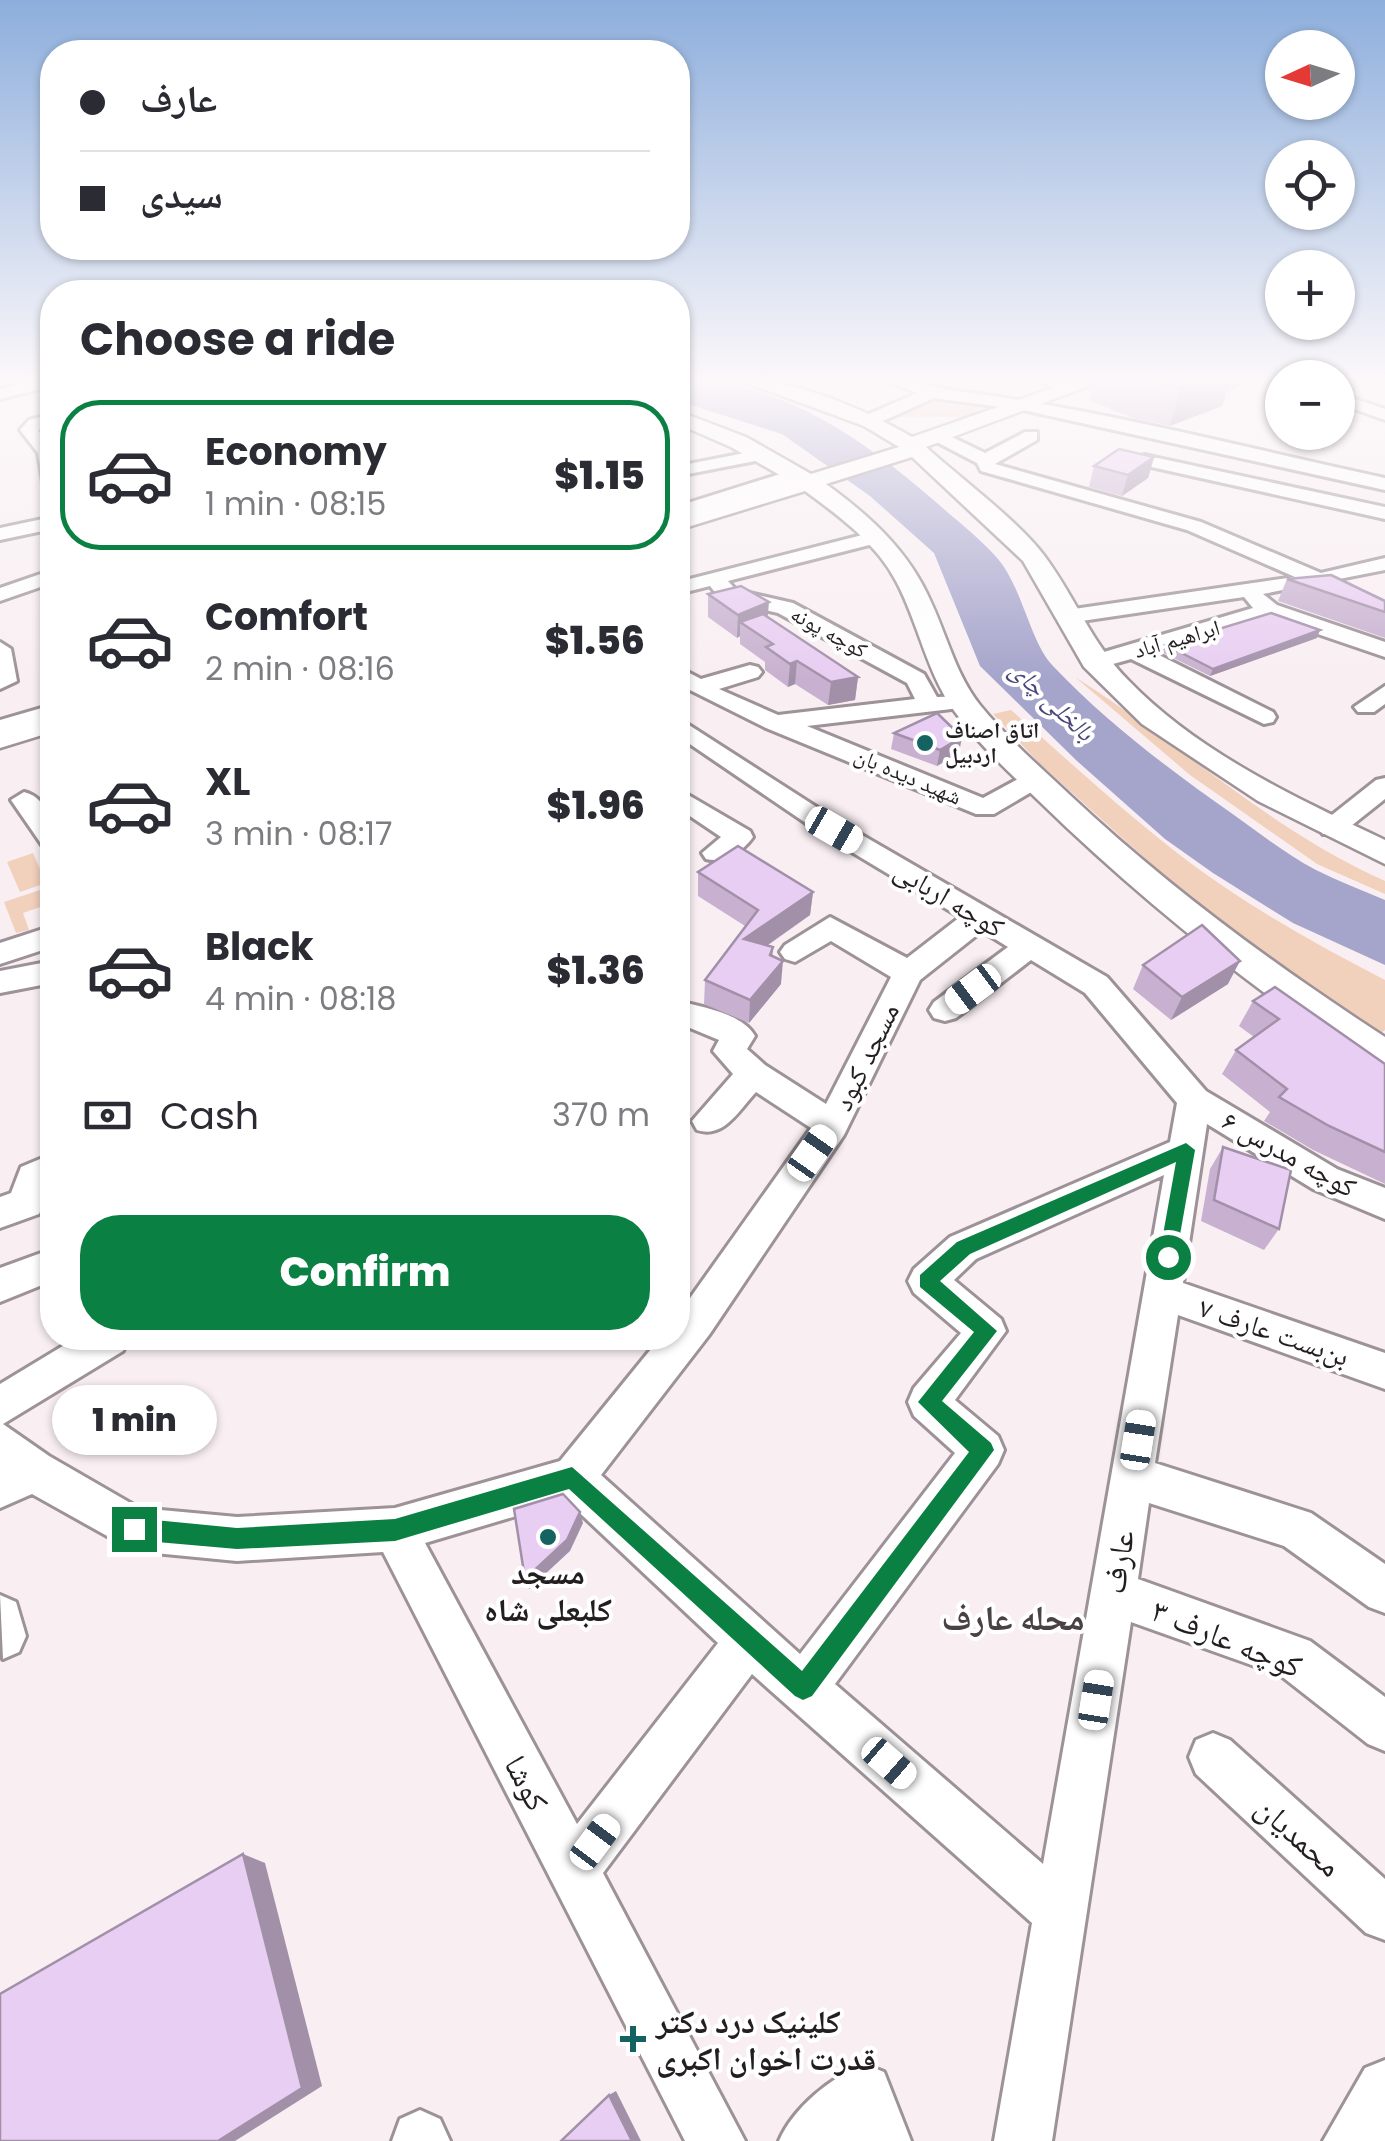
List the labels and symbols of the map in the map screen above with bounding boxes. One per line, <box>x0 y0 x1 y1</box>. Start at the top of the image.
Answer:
north arrow <box>1265 30 1355 120</box>
street label: کوچه پونه <box>785 598 873 666</box>
street label: ابراهیم آباد <box>1130 612 1224 666</box>
water label: بالخلی چای <box>1002 653 1103 750</box>
place label: اتاق اصناف اردبیل <box>945 715 1039 771</box>
marker: اتاق اصناف اردبیل <box>914 732 936 754</box>
street label: شهید دیده بان <box>850 740 966 812</box>
car <box>801 802 867 858</box>
street label: کوچه اربابی <box>887 851 1012 947</box>
car <box>940 959 1006 1019</box>
street label: مسجد کبود <box>823 997 909 1117</box>
street label: کوچه مدرس ۶ <box>1215 1101 1363 1207</box>
car <box>783 1120 841 1186</box>
route start <box>1146 1235 1191 1280</box>
street label: بن‌بست عارف ۷ <box>1194 1288 1354 1376</box>
callout: 1 min <box>52 1384 216 1454</box>
car <box>1118 1408 1158 1472</box>
route end <box>112 1507 157 1552</box>
marker: مسجد کلبعلی شاه <box>537 1526 559 1548</box>
street label: عارف <box>1091 1527 1145 1597</box>
place label: مسجد کلبعلی شاه <box>484 1550 612 1632</box>
street label: کوچه عارف ۳ <box>1145 1587 1309 1689</box>
district label: محله عارف <box>942 1593 1084 1642</box>
car <box>1076 1668 1116 1732</box>
car <box>857 1732 921 1794</box>
street label: کوشا <box>494 1747 560 1819</box>
street label: محمدیان <box>1246 1785 1352 1887</box>
car <box>565 1809 625 1875</box>
place label: کلینیک درد دکتر قدرت اخوان اکبری <box>654 1999 876 2081</box>
marker: کلینیک درد دکتر قدرت اخوان اکبری <box>620 2026 646 2052</box>

